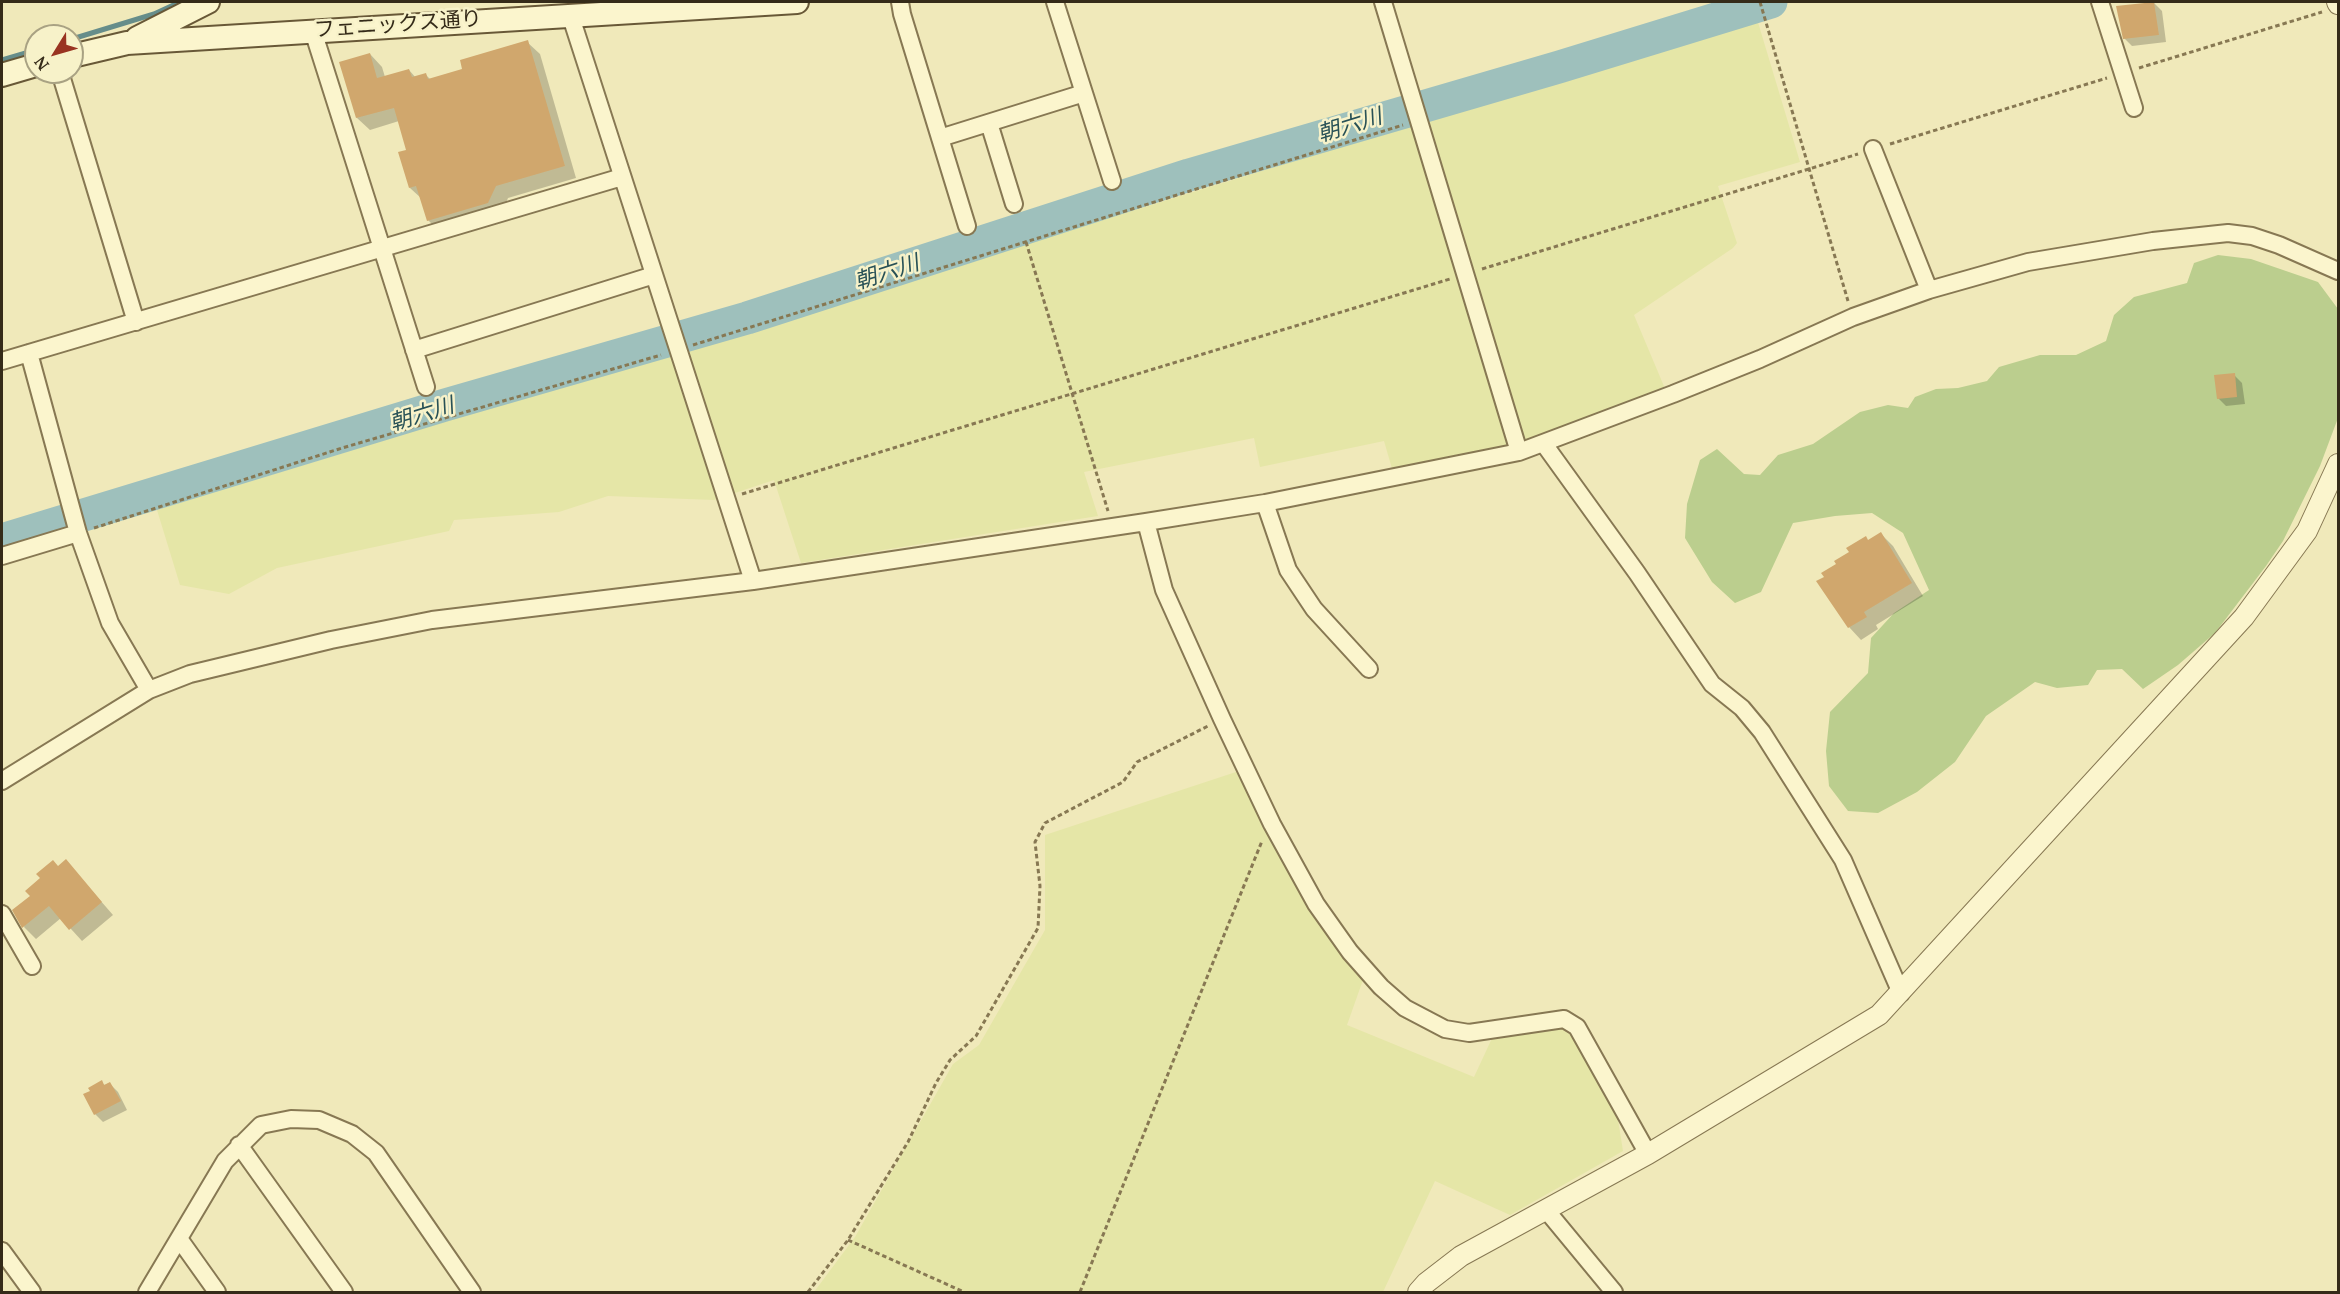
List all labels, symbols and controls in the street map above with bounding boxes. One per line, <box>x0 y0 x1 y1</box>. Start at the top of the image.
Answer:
street label: フェニックス通り <box>313 7 483 43</box>
north arrow <box>24 24 84 84</box>
text: N <box>29 52 54 75</box>
water label: 朝六川 <box>1315 104 1385 148</box>
water label: 朝六川 <box>852 250 922 296</box>
water label: 朝六川 <box>387 393 457 437</box>

